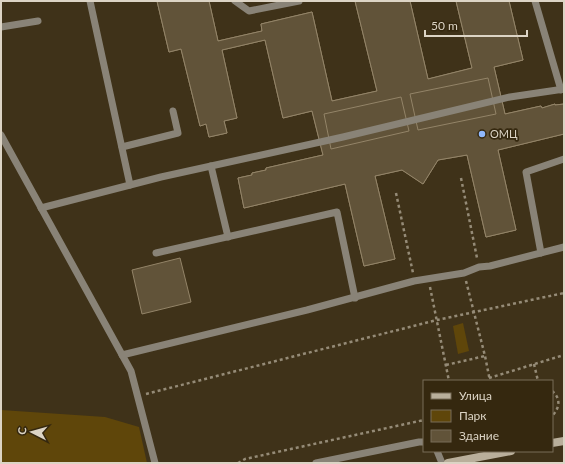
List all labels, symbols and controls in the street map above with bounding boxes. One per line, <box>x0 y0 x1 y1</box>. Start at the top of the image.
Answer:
scale bar <box>425 12 527 38</box>
text: 50 m <box>431 18 458 33</box>
place label: ОМЦ <box>490 127 518 140</box>
marker: ОМЦ <box>477 129 487 139</box>
legend <box>423 380 553 452</box>
text: Улица <box>459 388 492 403</box>
text: Парк <box>459 408 487 423</box>
north arrow <box>12 412 52 452</box>
text: С <box>15 426 28 435</box>
text: Здание <box>459 428 499 443</box>

